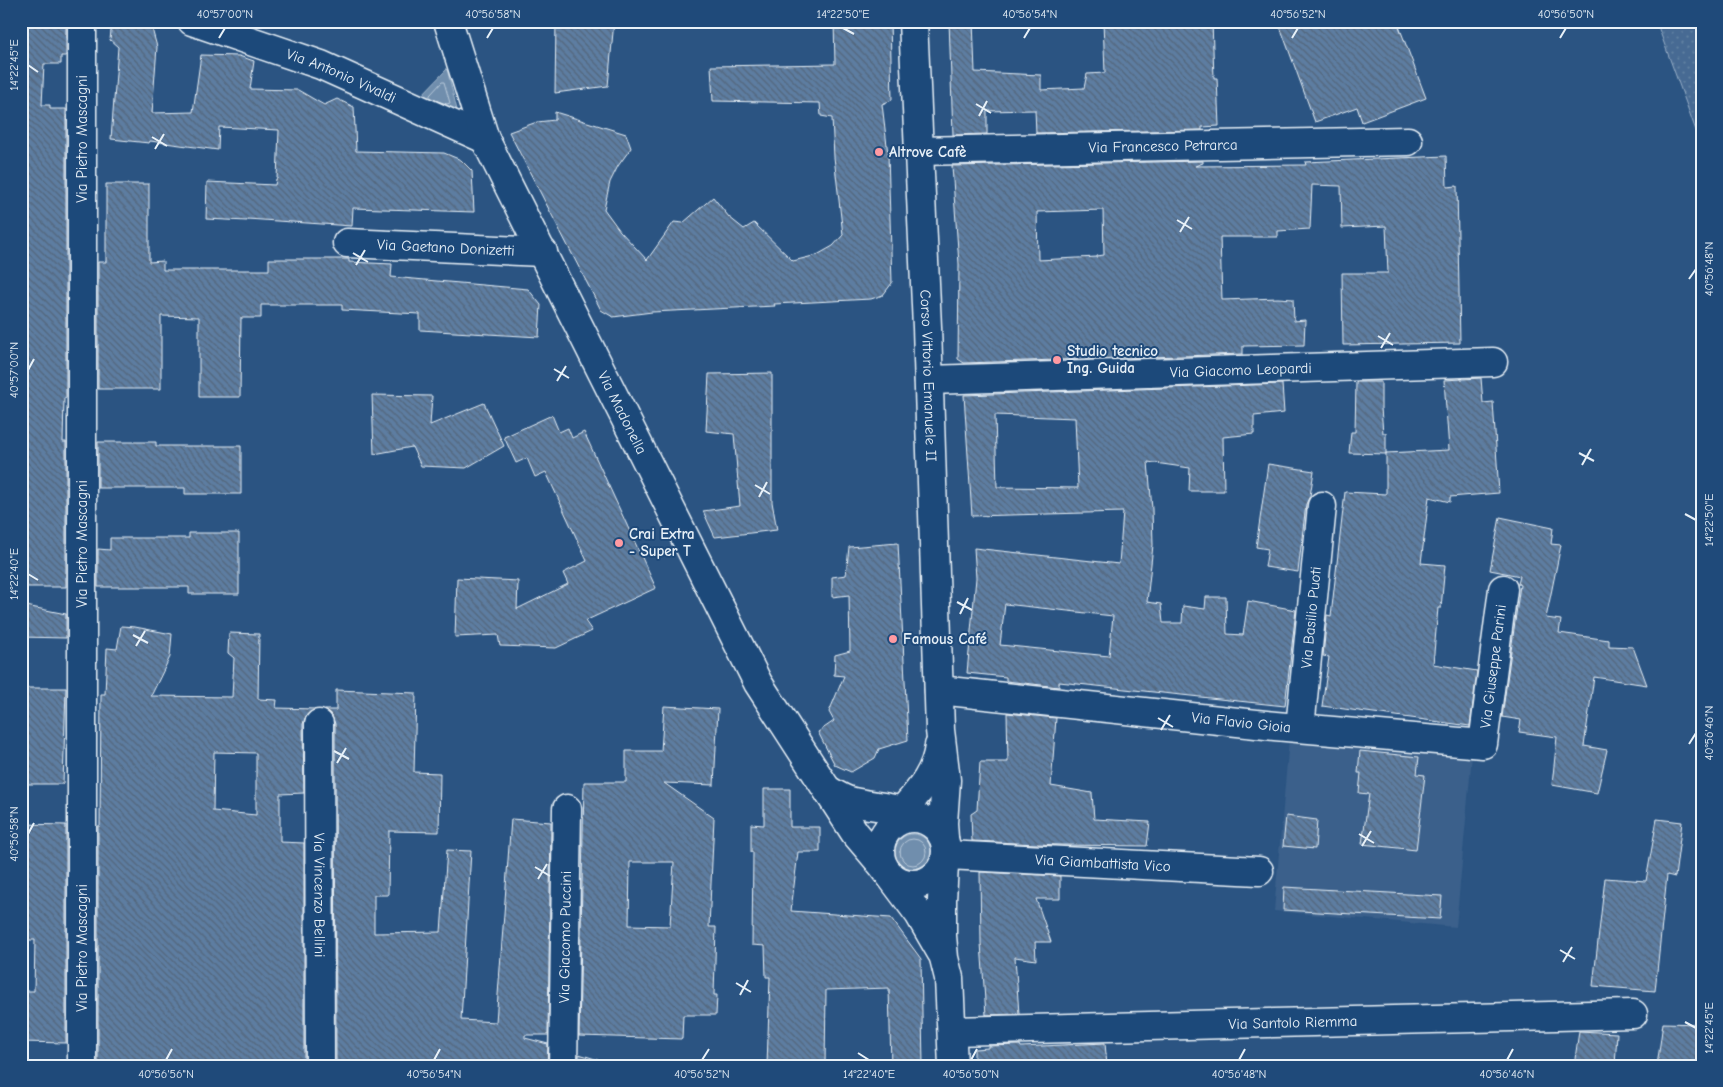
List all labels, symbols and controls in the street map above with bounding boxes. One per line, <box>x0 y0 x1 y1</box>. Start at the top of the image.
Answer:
text: 40°57'00"N <box>197 7 253 21</box>
text: 40°56'58"N <box>465 7 521 21</box>
text: 14°22'50"E <box>817 7 869 21</box>
text: 40°56'54"N <box>1003 7 1057 21</box>
text: 40°56'52"N <box>1270 7 1326 21</box>
text: 40°56'50"N <box>1538 7 1594 21</box>
text: 14°22'45"E <box>7 39 21 91</box>
street label: Via Antonio Vivaldi <box>284 45 399 107</box>
street label: Via Pietro Mascagni <box>73 75 91 203</box>
street label: Via Francesco Petrarca <box>1088 135 1238 157</box>
place label: Altrove Cafè <box>889 143 966 161</box>
marker: Altrove Cafè <box>873 146 885 158</box>
street label: Via Gaetano Donizetti <box>377 235 515 260</box>
text: 40°56'48"N <box>1702 242 1716 296</box>
street label: Corso Vittorio Emanuele II <box>916 289 940 462</box>
text: 40°57'00"N <box>7 342 21 398</box>
place label: Studio tecnico Ing. Guida <box>1067 342 1158 377</box>
marker: Studio tecnico Ing. Guida <box>1051 354 1063 366</box>
street label: Via Giacomo Leopardi <box>1170 359 1312 381</box>
street label: Via Madonella <box>594 368 651 457</box>
street label: Via Pietro Mascagni <box>73 480 91 608</box>
text: 14°22'50"E <box>1702 494 1716 546</box>
place label: Crai Extra - Super T <box>629 525 695 560</box>
marker: Crai Extra - Super T <box>613 537 625 549</box>
text: 14°22'40"E <box>7 548 21 600</box>
street label: Via Basilio Puoti <box>1297 566 1325 669</box>
street label: Via Giuseppe Parini <box>1476 603 1510 729</box>
place label: Famous Café <box>903 630 987 648</box>
marker: Famous Café <box>887 633 899 645</box>
text: 40°56'46"N <box>1702 706 1716 760</box>
street label: Via Flavio Gioia <box>1191 708 1292 736</box>
text: 40°56'58"N <box>7 806 21 862</box>
street label: Via Vincenzo Bellini <box>310 833 329 957</box>
street label: Via Giambattista Vico <box>1035 851 1171 875</box>
street label: Via Giacomo Puccini <box>555 871 575 1003</box>
street label: Via Pietro Mascagni <box>73 884 91 1012</box>
text: 14°22'45"E <box>1702 1002 1716 1054</box>
street label: Via Santolo Riemma <box>1228 1012 1358 1033</box>
text: 40°56'56"N <box>138 1067 194 1081</box>
text: 40°56'54"N <box>407 1067 461 1081</box>
text: 40°56'52"N <box>674 1067 730 1081</box>
text: 14°22'40"E <box>843 1067 895 1081</box>
text: 40°56'50"N <box>943 1067 999 1081</box>
text: 40°56'48"N <box>1212 1067 1266 1081</box>
text: 40°56'46"N <box>1480 1067 1534 1081</box>

